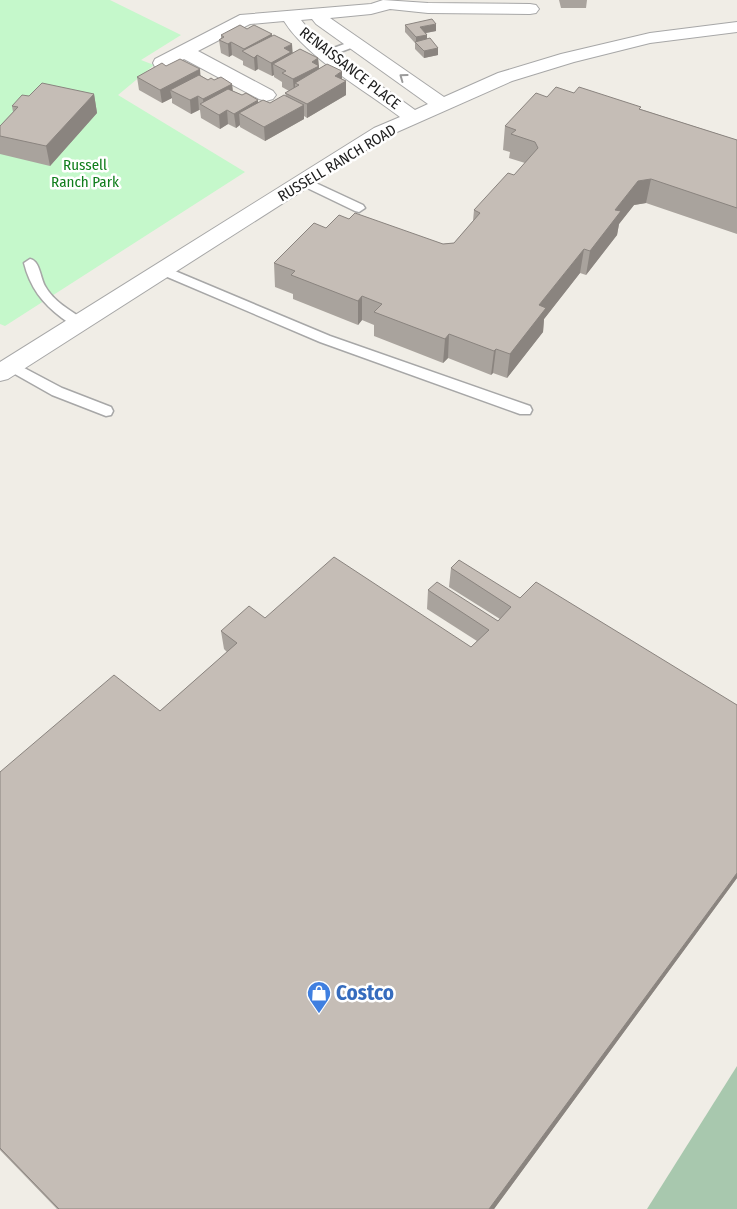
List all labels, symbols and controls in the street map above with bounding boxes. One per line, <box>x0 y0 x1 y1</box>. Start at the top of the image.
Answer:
street label: RENAISSANCE PLACE <box>296 23 404 113</box>
one-way arrow <box>399 74 409 83</box>
street label: RUSSELL RANCH ROAD <box>275 121 399 205</box>
park label: Russell Ranch Park <box>51 156 119 191</box>
shop icon: Costco <box>306 980 332 1014</box>
place label: Costco <box>336 980 394 1006</box>

